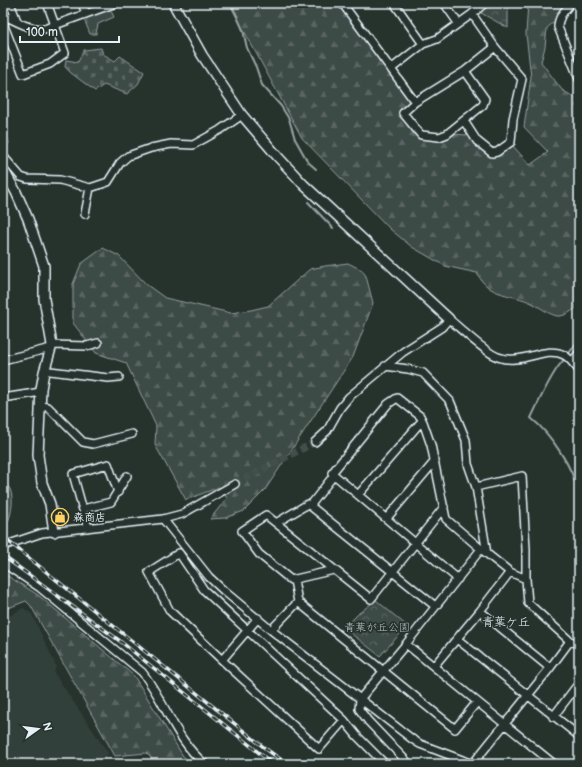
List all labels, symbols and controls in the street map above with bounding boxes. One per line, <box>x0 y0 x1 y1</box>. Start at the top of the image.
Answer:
scale bar <box>20 18 119 44</box>
text: 100 m <box>26 25 58 40</box>
shop icon: 森商店 <box>50 507 70 527</box>
place label: 森商店 <box>73 511 106 524</box>
district label: 青葉ケ丘 <box>482 615 530 630</box>
park label: 青葉が丘公園 <box>344 621 410 634</box>
north arrow <box>18 709 58 749</box>
text: N <box>40 721 55 732</box>

